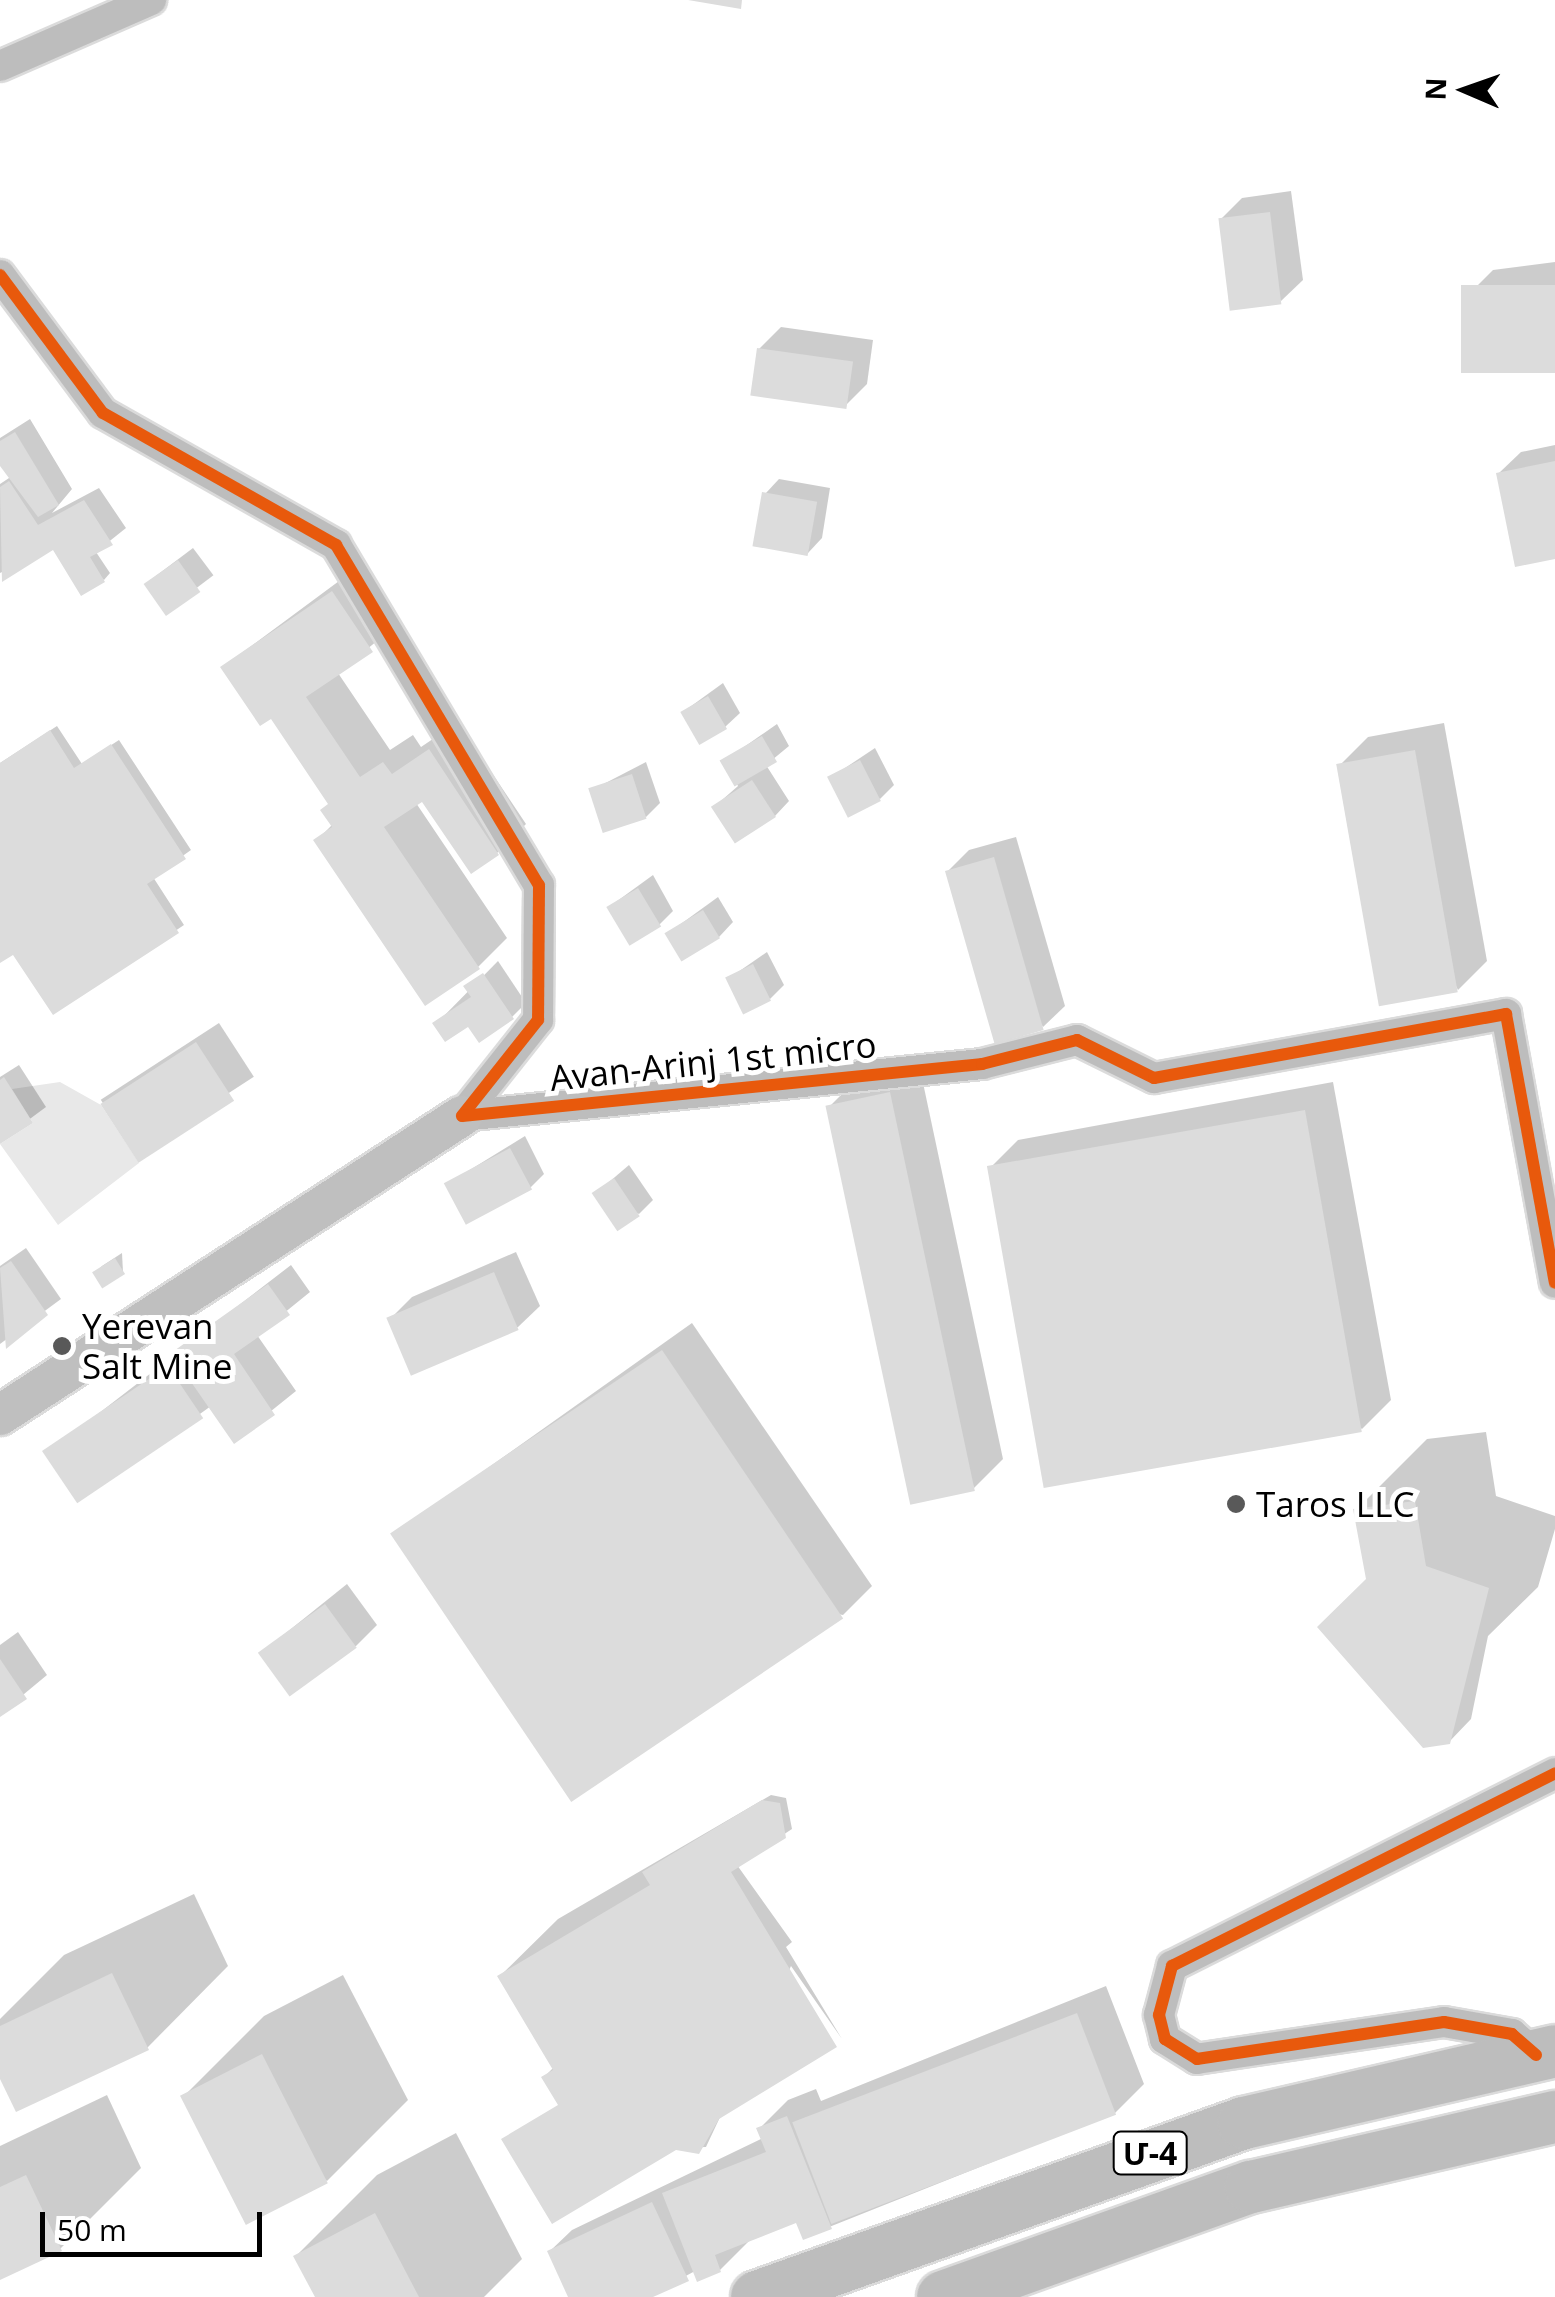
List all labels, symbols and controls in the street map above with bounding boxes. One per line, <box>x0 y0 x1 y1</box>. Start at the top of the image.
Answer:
north arrow <box>1415 40 1515 140</box>
text: N <box>1416 77 1454 101</box>
street label: Avan-Arinj 1st micro <box>548 1023 878 1099</box>
place label: Yerevan Salt Mine <box>82 1305 232 1387</box>
marker: Yerevan Salt Mine <box>51 1335 73 1357</box>
place label: Taros LLC <box>1256 1483 1414 1525</box>
marker: Taros LLC <box>1225 1493 1247 1515</box>
road number: Մ-4 <box>1112 2126 1188 2180</box>
scale bar <box>45 2192 268 2254</box>
text: 50 m <box>57 2209 127 2250</box>

